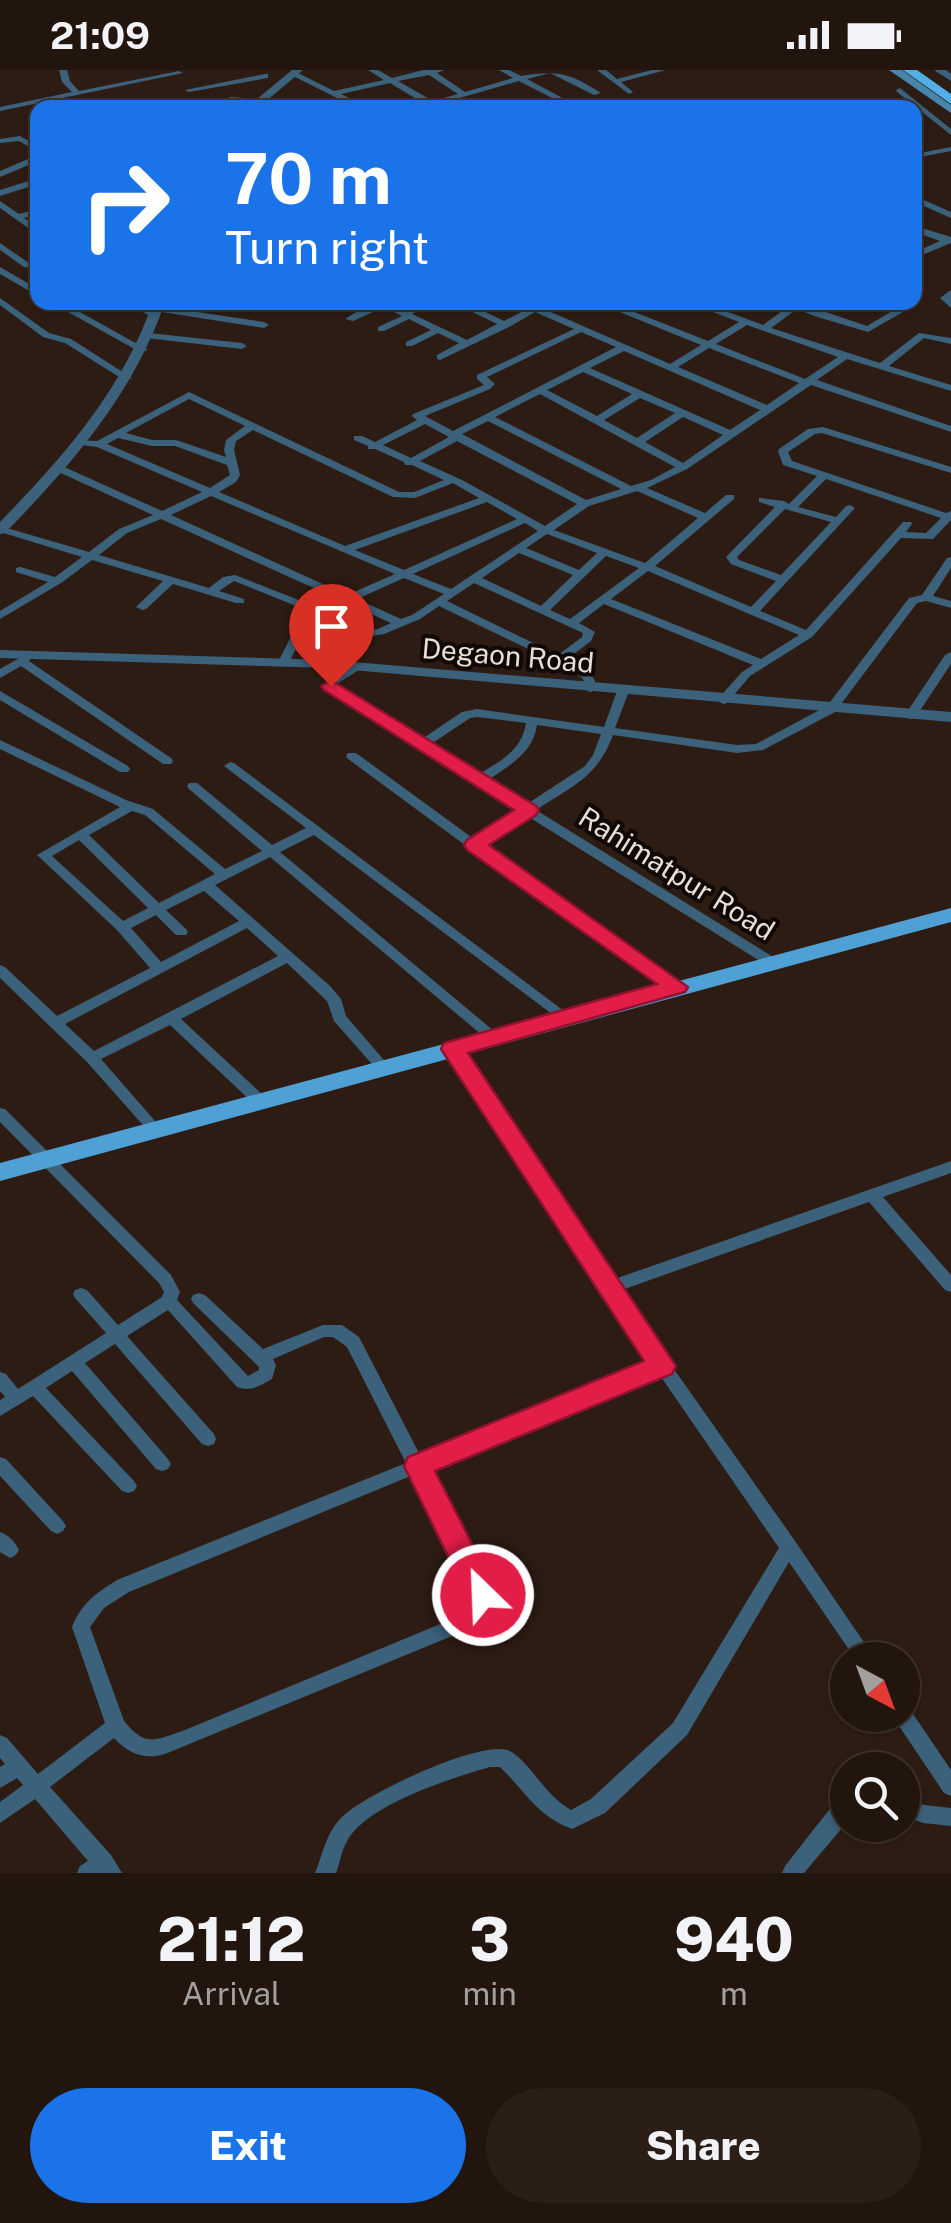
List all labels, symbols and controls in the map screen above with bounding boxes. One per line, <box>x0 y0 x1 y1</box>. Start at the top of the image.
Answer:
text: 21:09 <box>50 13 150 58</box>
text: 70 m <box>225 137 392 220</box>
icon: right <box>60 140 190 270</box>
text: Turn right <box>225 221 429 274</box>
pin <box>289 584 374 687</box>
icon: arrive <box>304 599 359 654</box>
street label: Degaon Road <box>421 631 595 679</box>
street label: Rahimatpur Road <box>573 800 781 946</box>
position arrow <box>431 1543 535 1647</box>
north arrow <box>830 1642 920 1732</box>
map controls <box>830 1642 920 1842</box>
button: search <box>830 1752 920 1842</box>
text: 21:12 <box>157 1904 305 1975</box>
text: 3 <box>469 1904 510 1975</box>
text: 940 <box>674 1904 794 1975</box>
text: Arrival <box>182 1975 281 2012</box>
text: min <box>463 1975 517 2012</box>
text: m <box>720 1975 748 2012</box>
button: Exit <box>30 2088 466 2203</box>
button: Share <box>486 2088 921 2203</box>

